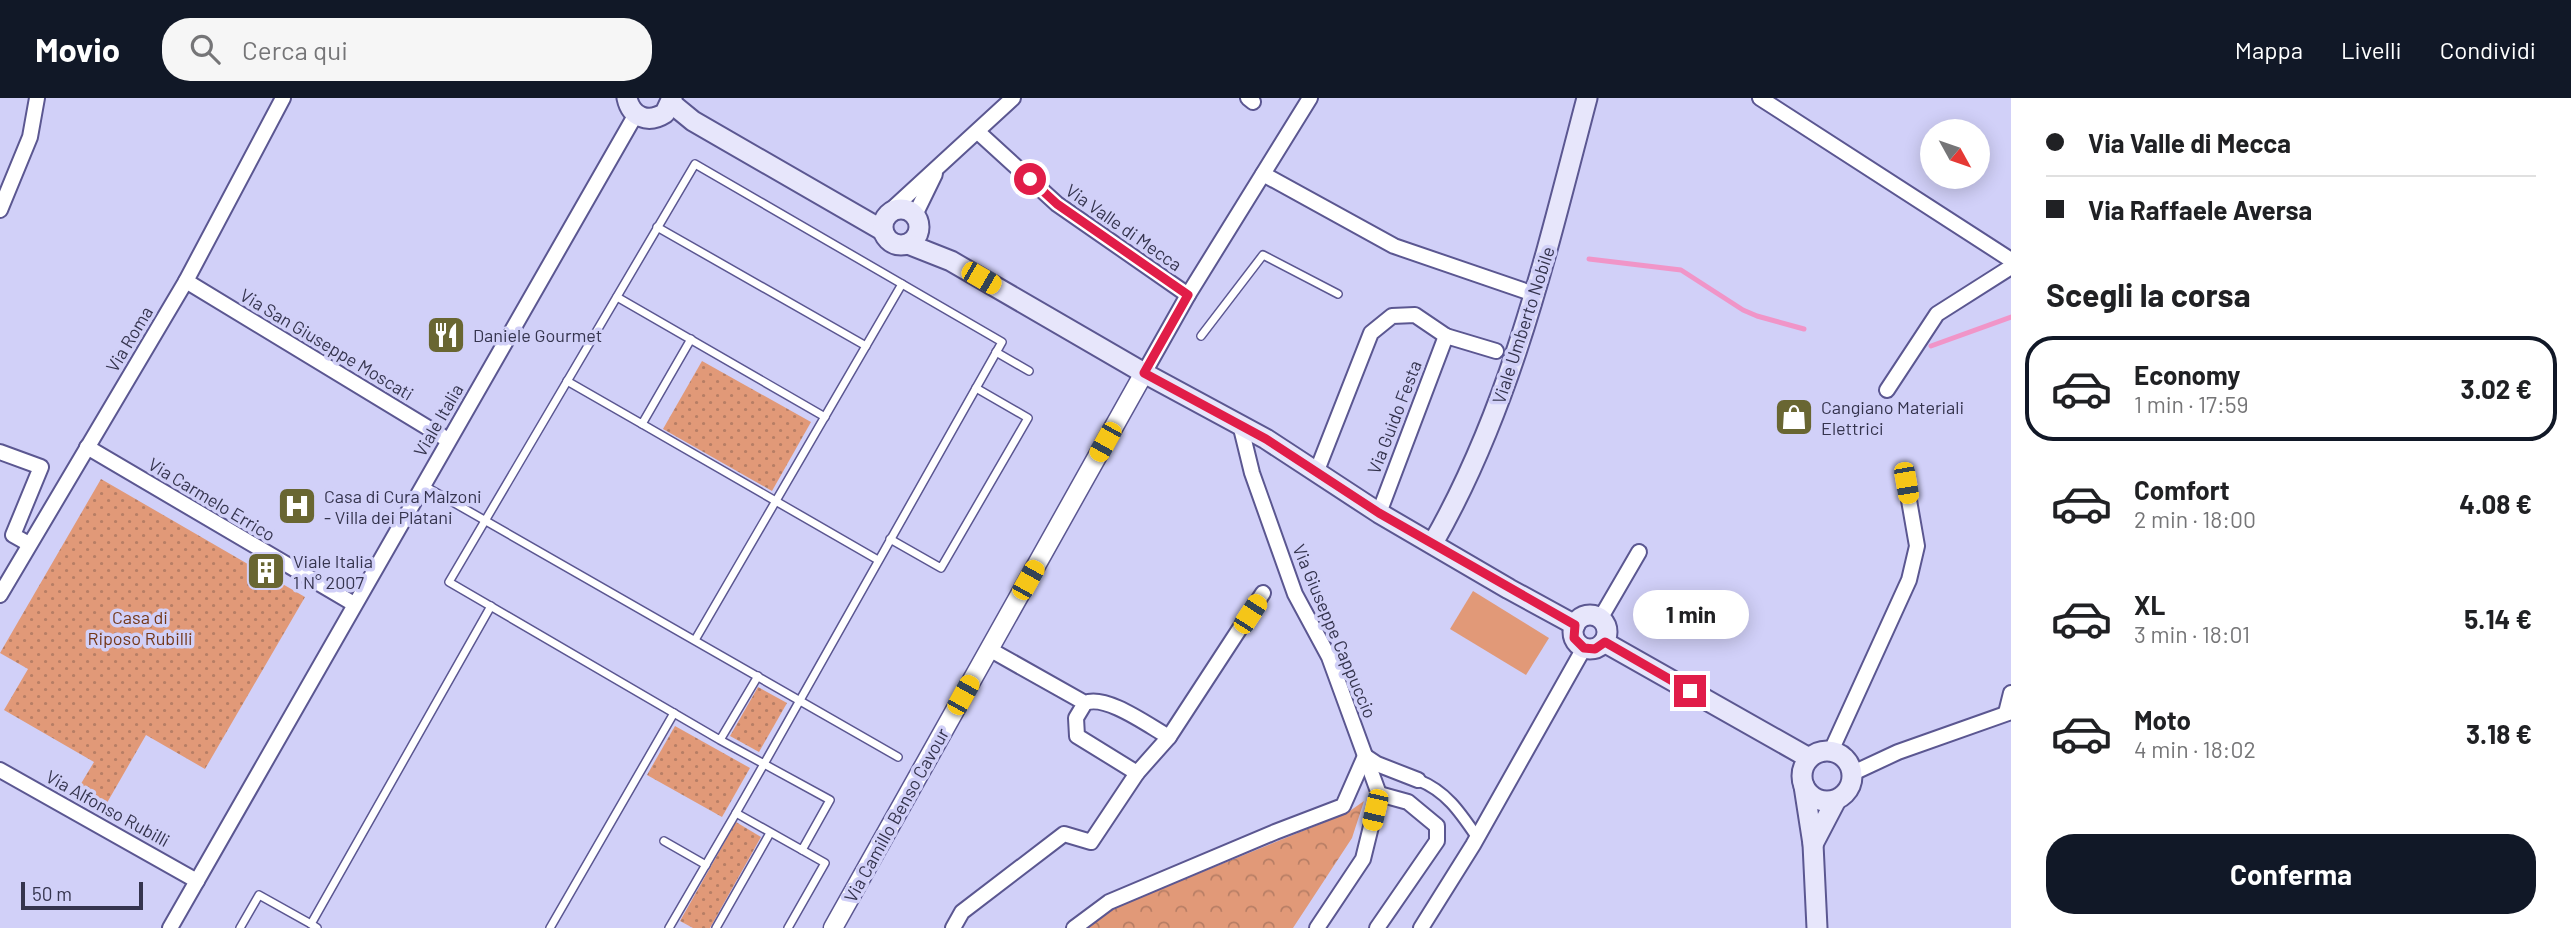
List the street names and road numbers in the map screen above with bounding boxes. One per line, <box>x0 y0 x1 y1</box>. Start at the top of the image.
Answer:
street label: Via Valle di Mecca <box>1062 179 1186 275</box>
street label: Viale Umberto Nobile <box>1487 244 1559 406</box>
street label: Via San Giuseppe Moscati <box>236 283 418 405</box>
street label: Via Roma <box>101 302 157 376</box>
street label: Via Guido Festa <box>1362 357 1426 477</box>
street label: Viale Italia <box>408 380 468 460</box>
street label: Via Carmelo Errico <box>145 452 279 546</box>
street label: Via Giuseppe Cappuccio <box>1288 541 1382 721</box>
street label: Via Camillo Benso Cavour <box>839 724 953 906</box>
street label: Via Alfonso Rubilli <box>42 765 174 851</box>

